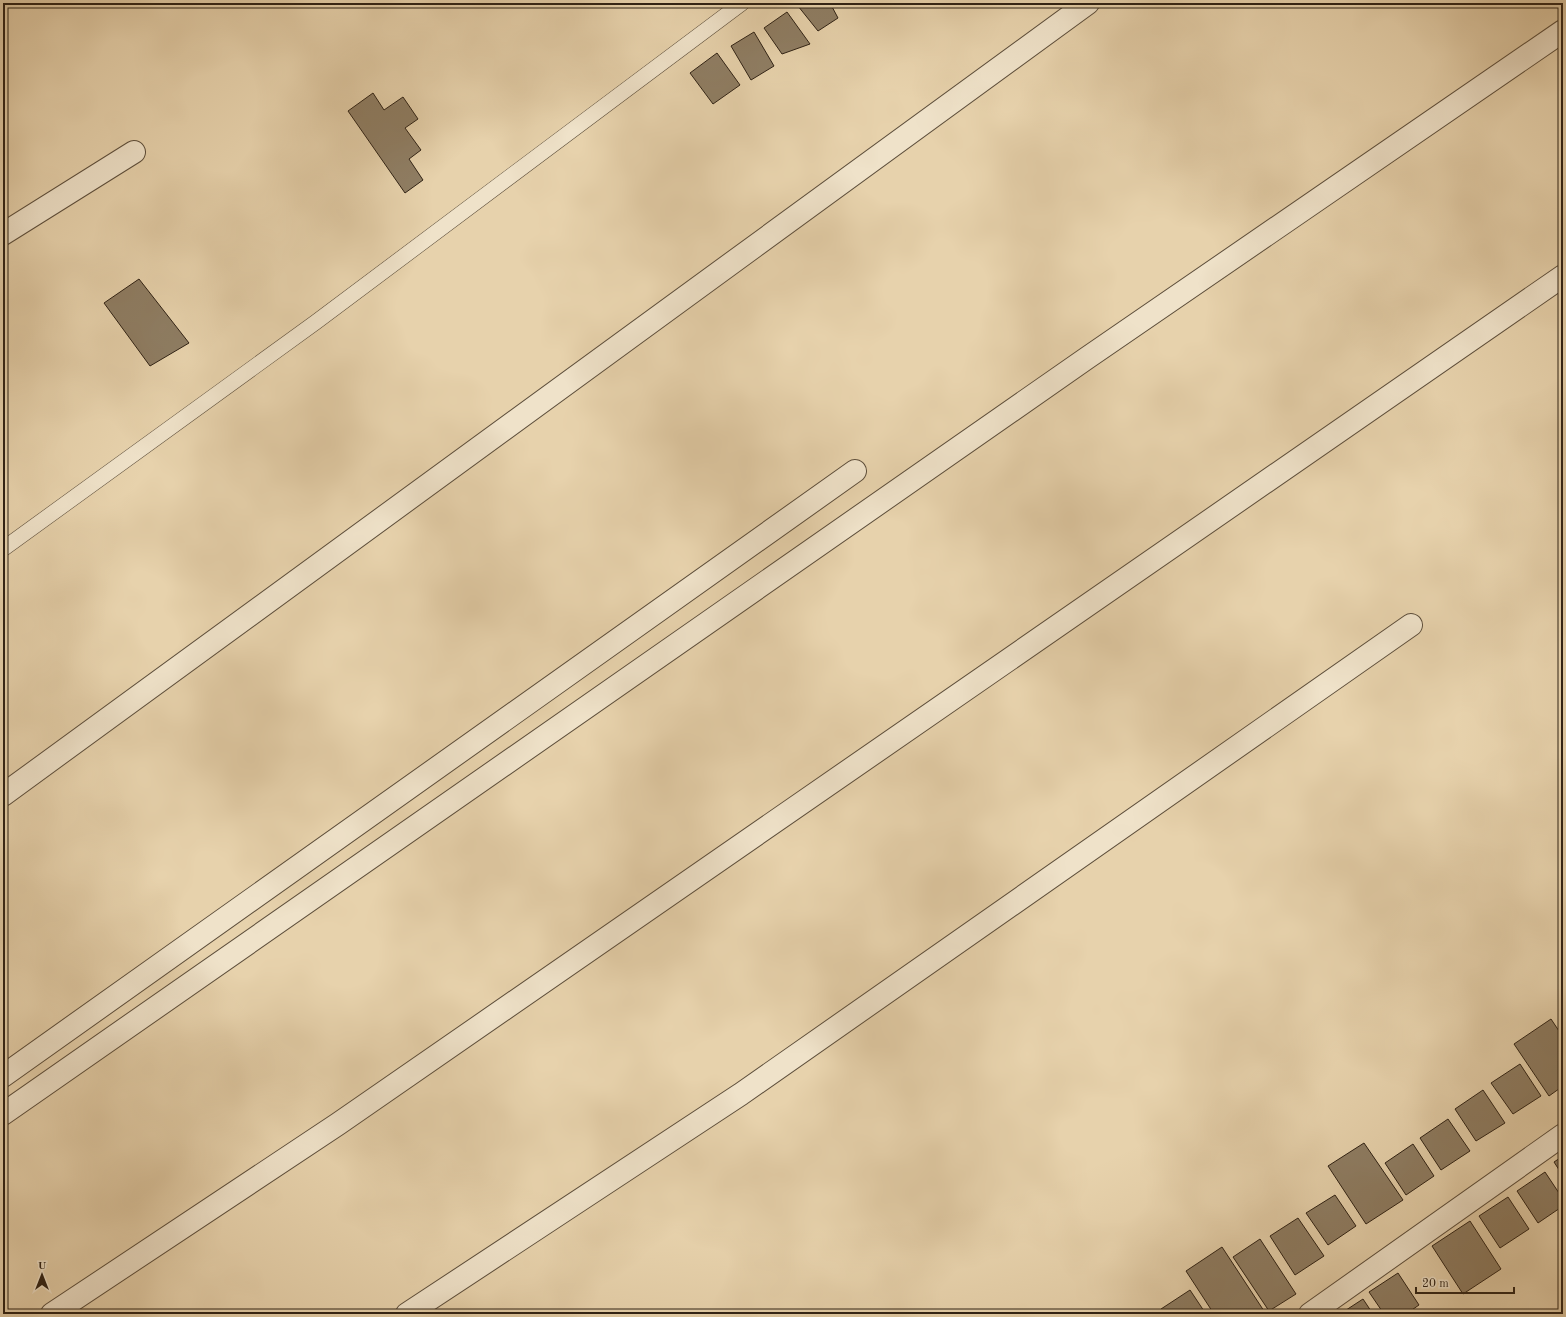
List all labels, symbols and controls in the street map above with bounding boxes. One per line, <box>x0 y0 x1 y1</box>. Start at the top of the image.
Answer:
north arrow <box>22 1255 62 1295</box>
text: U <box>38 1261 47 1272</box>
scale bar <box>1416 1269 1514 1295</box>
text: 20 m <box>1422 1278 1449 1290</box>

